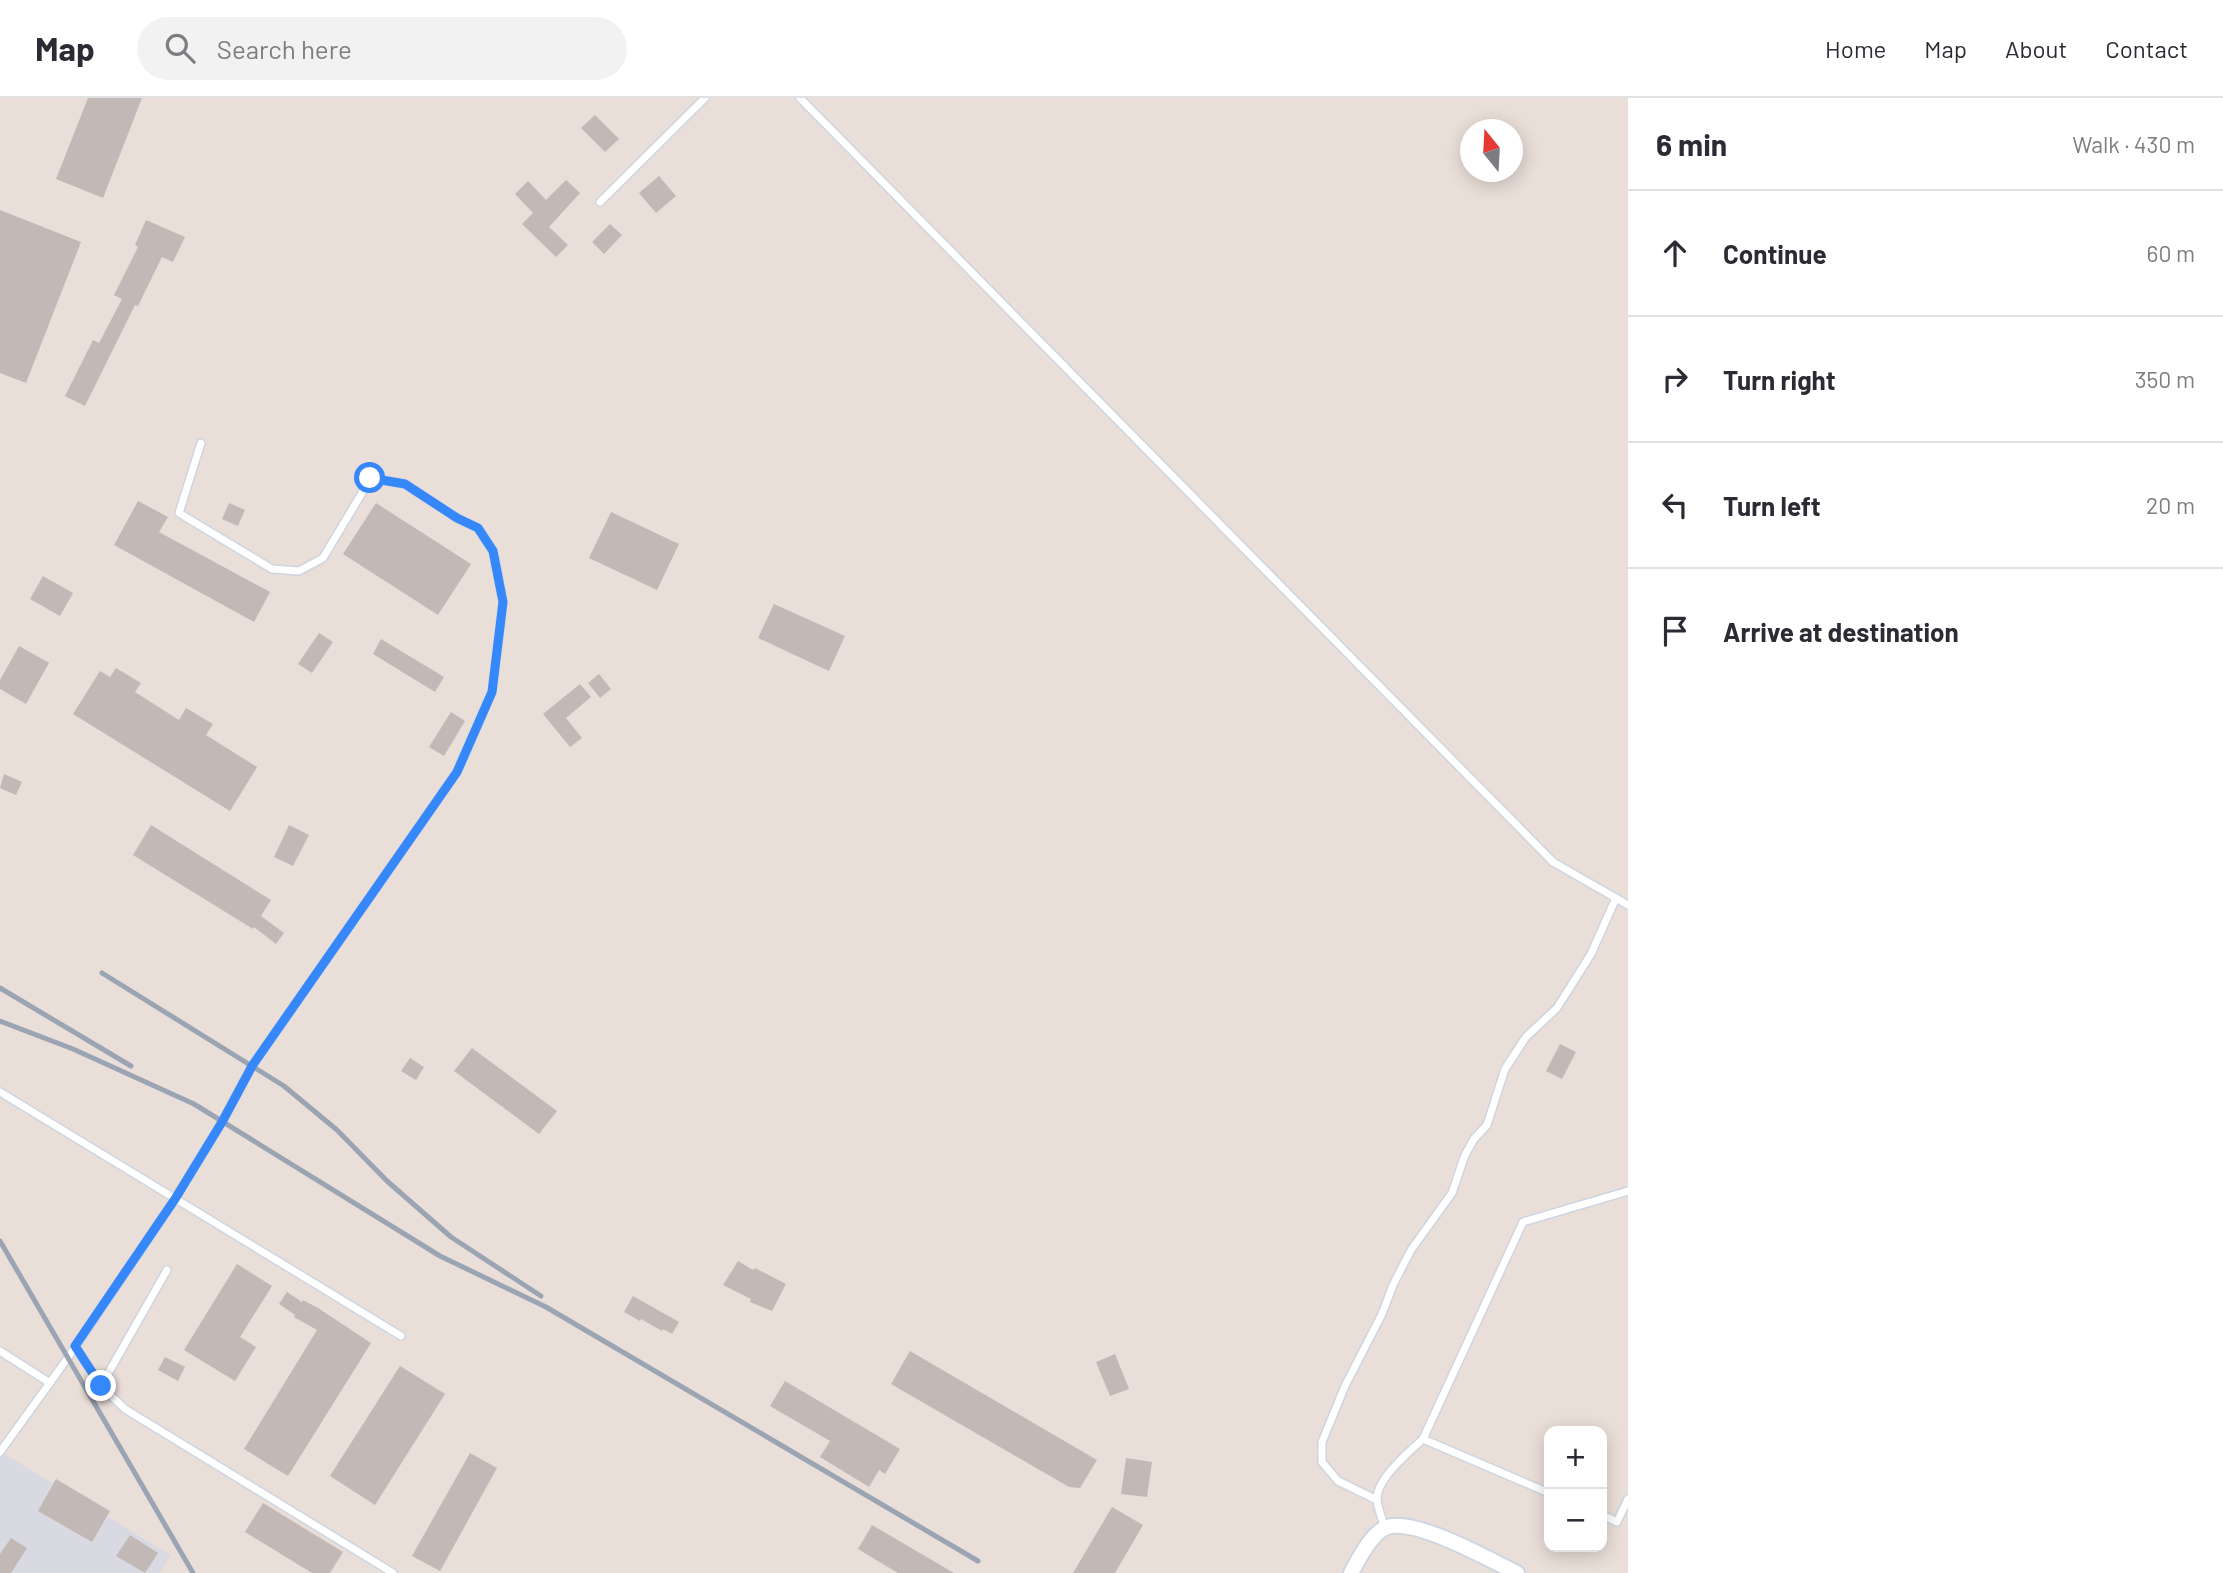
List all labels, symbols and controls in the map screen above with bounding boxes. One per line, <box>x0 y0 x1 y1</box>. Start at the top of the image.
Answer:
search box <box>137 17 627 80</box>
text: Map <box>35 28 95 68</box>
icon: search <box>161 29 199 67</box>
text: Search here <box>217 33 352 64</box>
text: Home <box>1825 34 1886 63</box>
text: Map <box>1924 34 1967 63</box>
text: About <box>2005 34 2067 63</box>
text: Contact <box>2105 34 2188 63</box>
north arrow <box>1460 119 1523 182</box>
text: 6 min <box>1656 126 1727 162</box>
text: Walk · 430 m <box>2072 130 2195 158</box>
icon: ahead <box>1656 234 1694 272</box>
text: Continue <box>1723 238 1827 269</box>
text: 60 m <box>2147 239 2195 267</box>
icon: right <box>1656 360 1694 398</box>
text: Turn right <box>1723 364 1836 395</box>
text: 350 m <box>2135 365 2195 393</box>
route start <box>354 462 385 493</box>
icon: left <box>1656 486 1694 524</box>
text: Turn left <box>1723 490 1821 521</box>
text: 20 m <box>2146 491 2195 519</box>
icon: arrive <box>1656 612 1694 650</box>
text: Arrive at destination <box>1723 616 1959 647</box>
route end <box>85 1370 116 1401</box>
map controls <box>1544 1426 1607 1552</box>
button: + <box>1544 1426 1607 1489</box>
button: − <box>1544 1489 1607 1552</box>

